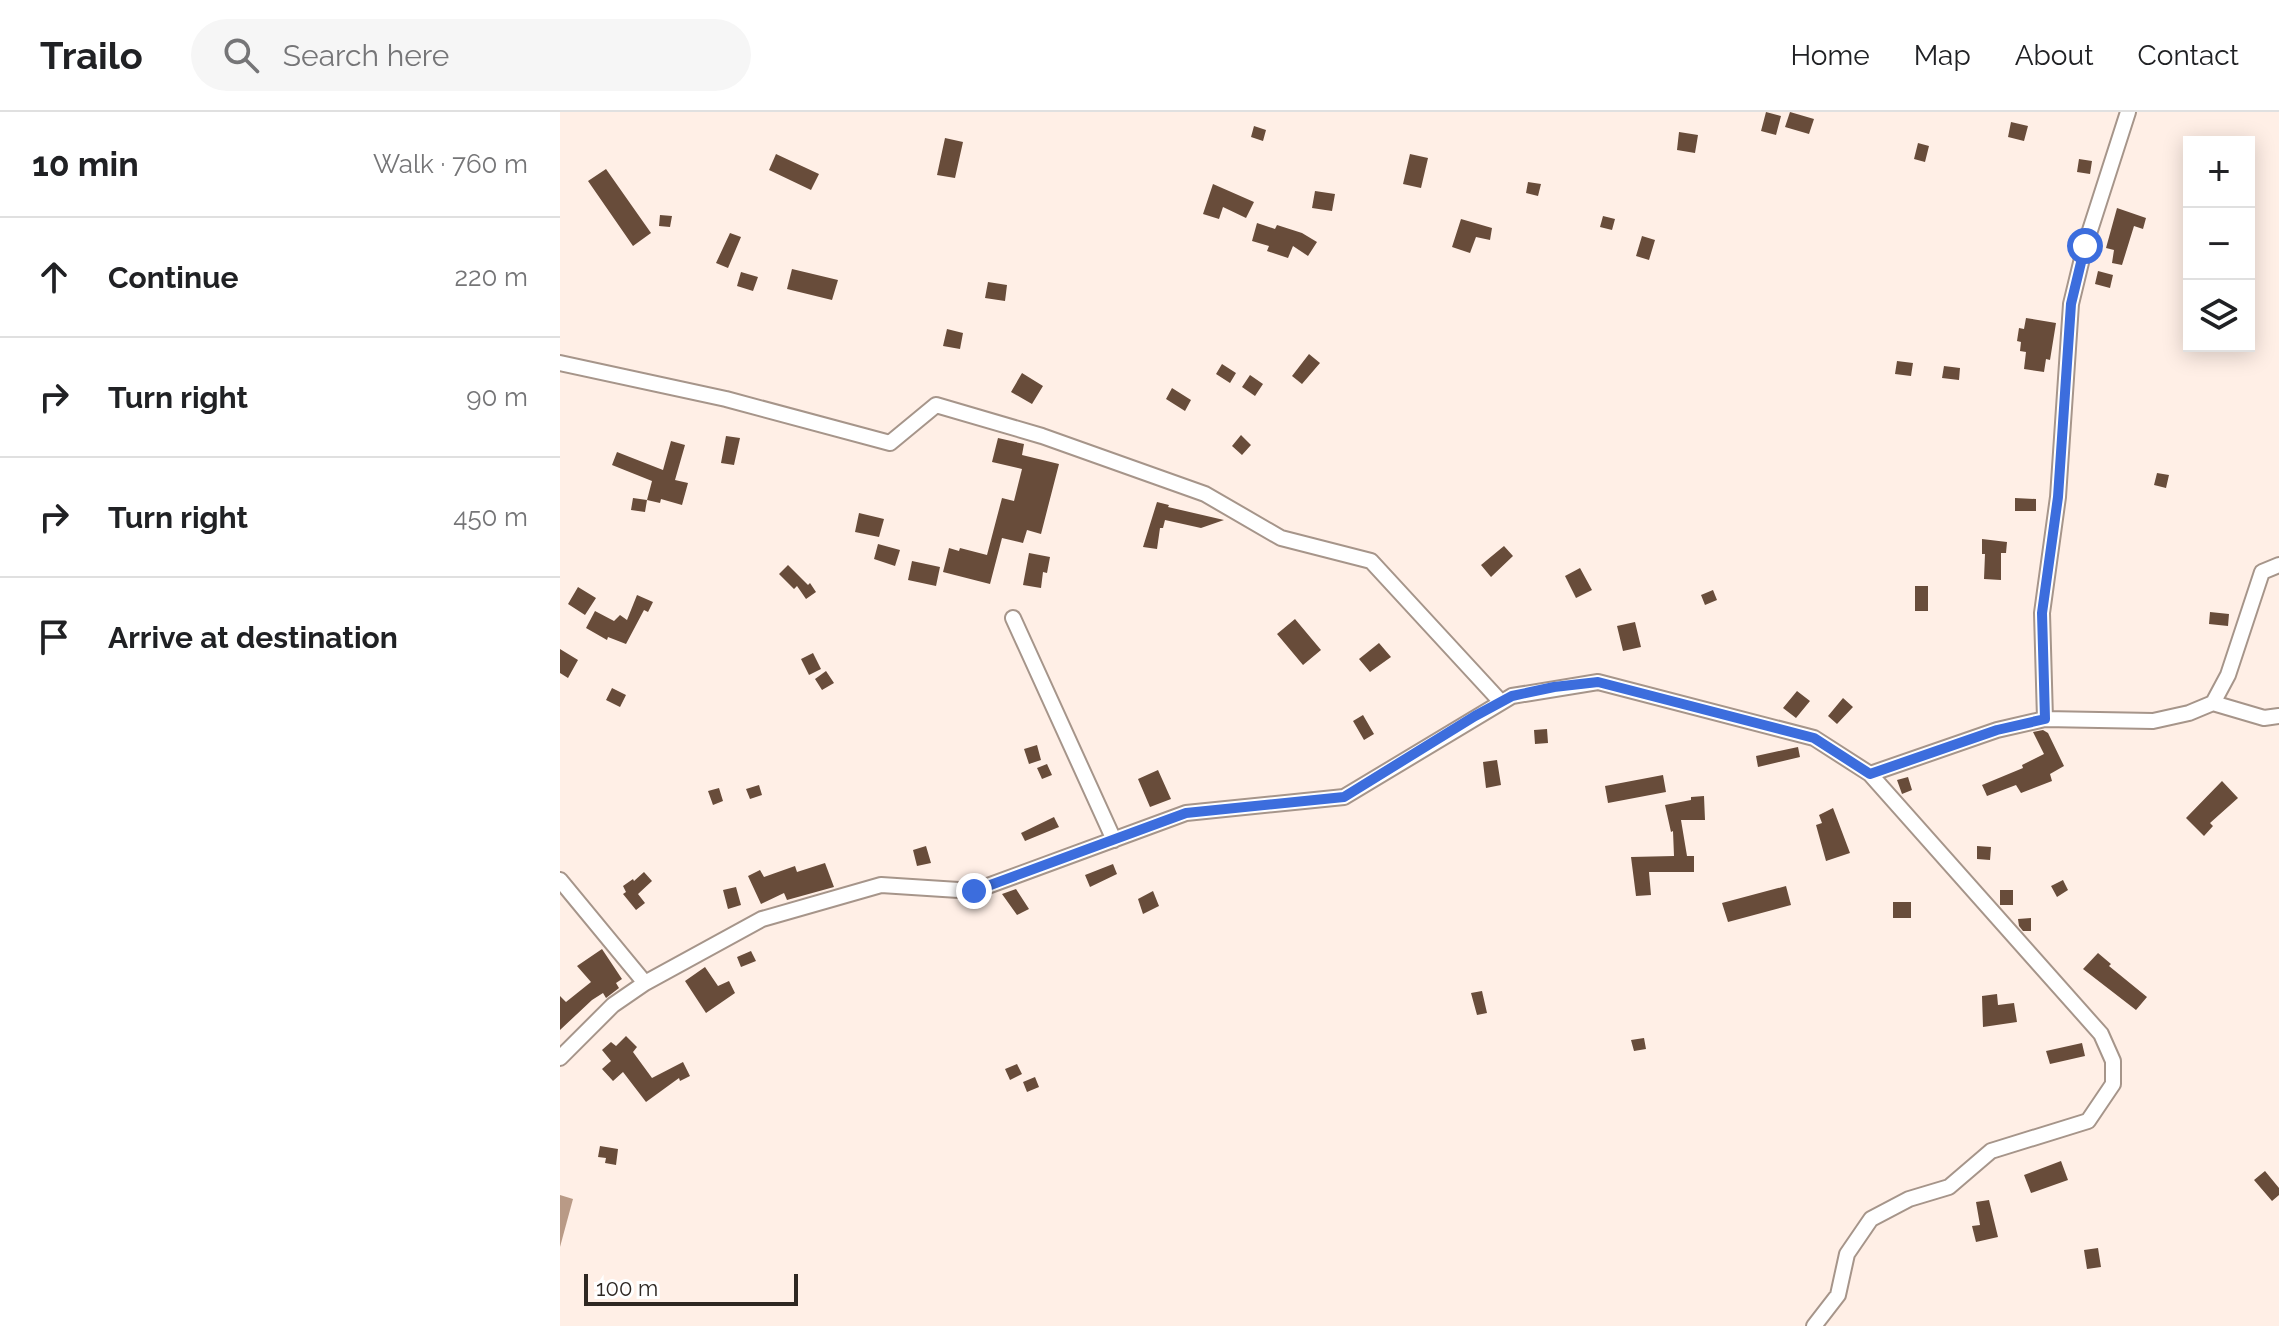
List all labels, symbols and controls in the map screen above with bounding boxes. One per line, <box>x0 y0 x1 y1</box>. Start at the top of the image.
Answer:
search box <box>191 19 751 91</box>
text: Trailo <box>40 33 143 78</box>
icon: search <box>219 33 263 77</box>
text: Search here <box>283 38 449 73</box>
text: Home <box>1790 39 1870 72</box>
text: Map <box>1914 39 1971 72</box>
text: About <box>2015 39 2094 72</box>
text: Contact <box>2138 39 2239 72</box>
map controls <box>2183 136 2255 352</box>
button: + <box>2183 136 2255 208</box>
text: 10 min <box>32 144 139 184</box>
text: Walk · 760 m <box>373 149 528 179</box>
button: − <box>2183 208 2255 280</box>
route start <box>2067 228 2103 264</box>
icon: ahead <box>32 255 76 299</box>
text: Continue <box>108 260 239 295</box>
text: 220 m <box>454 262 528 292</box>
button: layers <box>2183 280 2255 352</box>
icon: right <box>32 375 76 419</box>
text: Turn right <box>108 380 248 415</box>
text: 90 m <box>466 382 528 412</box>
icon: right <box>32 495 76 539</box>
text: Turn right <box>108 500 248 535</box>
text: 450 m <box>453 502 528 532</box>
icon: arrive <box>32 615 76 659</box>
text: Arrive at destination <box>108 620 398 655</box>
route end <box>956 873 992 909</box>
scale bar <box>584 1270 798 1306</box>
text: 100 m <box>596 1275 658 1301</box>

